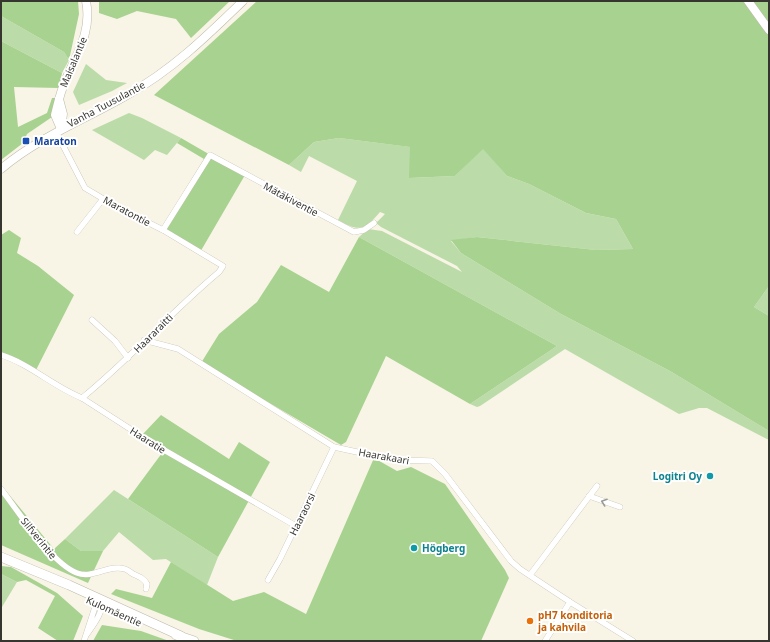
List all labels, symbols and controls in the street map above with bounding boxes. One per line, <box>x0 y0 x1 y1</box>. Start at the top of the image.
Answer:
street label: Maisalantie <box>56 34 90 90</box>
street label: Vanha Tuusulantie <box>64 77 148 131</box>
place label: Maraton <box>34 134 77 148</box>
marker: Maraton <box>21 136 31 146</box>
street label: Mätäkiventie <box>261 179 321 220</box>
street label: Maratontie <box>101 193 154 230</box>
street label: Haararaitti <box>130 310 176 356</box>
street label: Haaratie <box>127 423 169 457</box>
street label: Haarakaari <box>357 445 411 467</box>
place label: Logitri Oy <box>653 469 702 483</box>
marker: Logitri Oy <box>705 471 715 481</box>
street label: Haaraorsi <box>286 490 318 538</box>
one-way arrow <box>601 498 608 506</box>
street label: Silfverintie <box>18 514 60 562</box>
place label: Högberg <box>422 541 465 555</box>
marker: Högberg <box>409 543 419 553</box>
street label: Kulomäentie <box>84 592 144 630</box>
place label: pH7 konditoria ja kahvila <box>537 608 613 634</box>
marker: pH7 konditoria ja kahvila <box>525 616 535 626</box>

